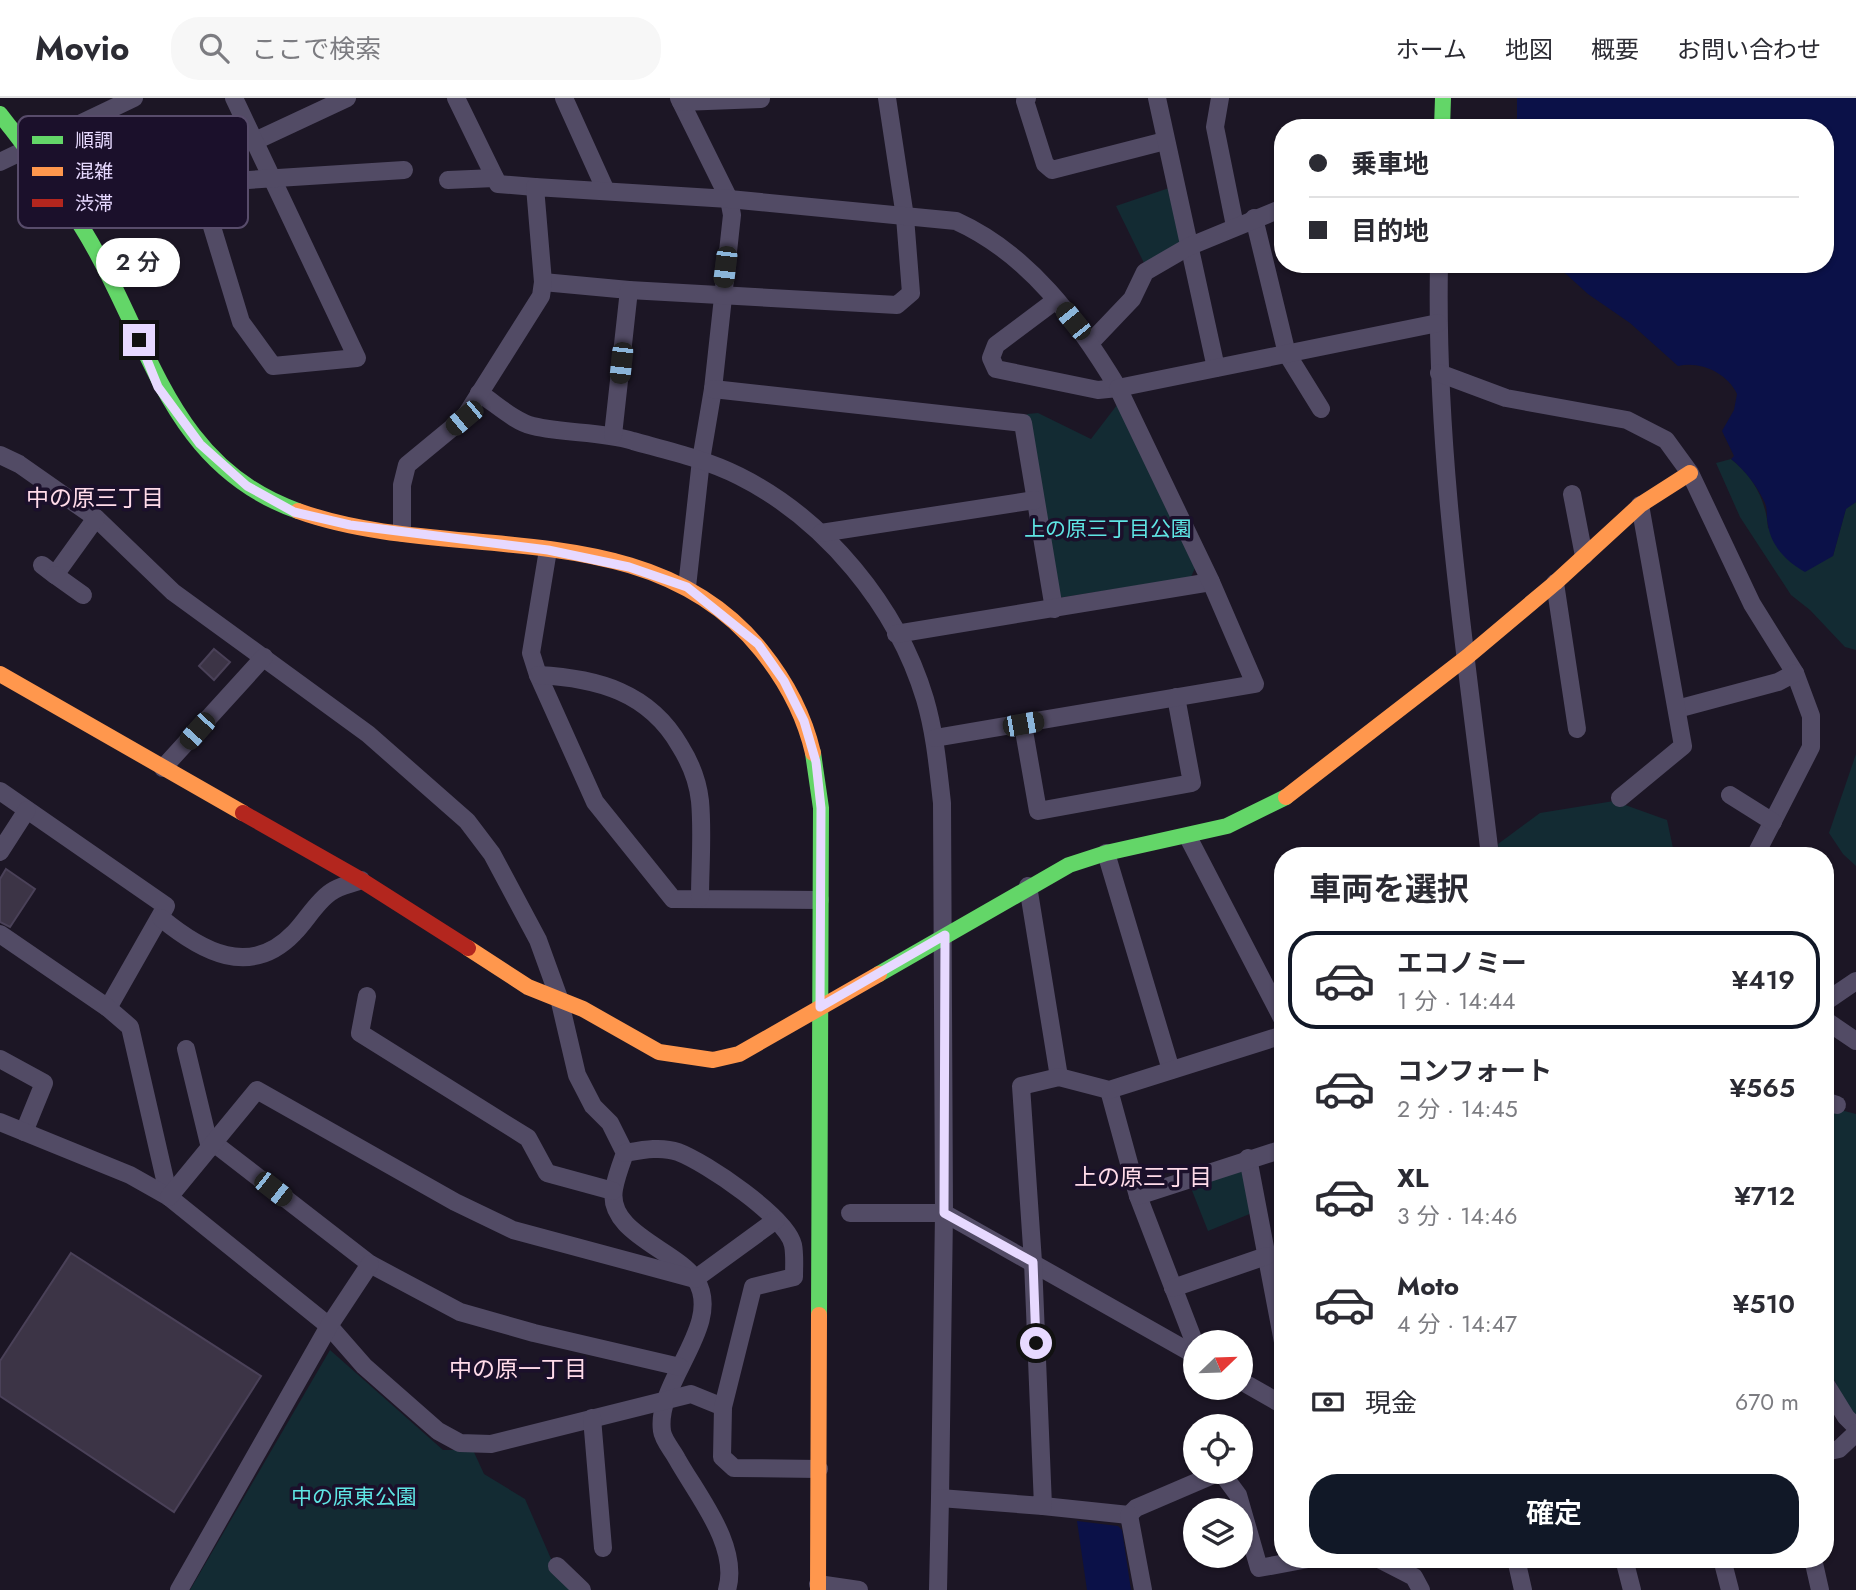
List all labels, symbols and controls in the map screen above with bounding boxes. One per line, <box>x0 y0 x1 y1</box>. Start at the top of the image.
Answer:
search box <box>171 17 661 80</box>
text: Movio <box>35 25 129 72</box>
icon: search <box>195 29 233 67</box>
text: ここで検索 <box>251 30 381 68</box>
text: ホーム <box>1396 32 1467 67</box>
text: 地図 <box>1505 32 1553 67</box>
text: 概要 <box>1591 32 1639 67</box>
text: お問い合わせ <box>1677 32 1821 67</box>
legend <box>18 116 248 228</box>
text: 順調 <box>75 127 113 154</box>
text: 乗車地 <box>1351 145 1429 183</box>
text: 混雑 <box>75 158 113 185</box>
text: 渋滞 <box>75 190 113 217</box>
text: 目的地 <box>1351 212 1429 250</box>
callout: 2 分 <box>97 238 181 288</box>
text: 2 分 <box>116 245 160 279</box>
car <box>713 245 738 289</box>
car <box>1052 298 1095 344</box>
route end <box>123 324 155 356</box>
car <box>609 341 634 385</box>
car <box>442 396 487 440</box>
district label: 中の原三丁目 <box>26 481 164 515</box>
park label: 上の原三丁目公園 <box>1024 514 1192 544</box>
car <box>176 708 219 754</box>
car <box>1001 710 1046 738</box>
text: 車両を選択 <box>1309 866 1469 912</box>
text: エコノミー <box>1397 944 1527 982</box>
icon: car <box>1313 949 1376 1012</box>
text: ¥419 <box>1732 961 1795 999</box>
text: 1 分 · 14:44 <box>1397 984 1515 1018</box>
text: コンフォート <box>1397 1052 1552 1090</box>
icon: car <box>1313 1057 1376 1120</box>
text: ¥565 <box>1729 1069 1795 1107</box>
text: 2 分 · 14:45 <box>1397 1092 1518 1126</box>
text: XL <box>1397 1159 1429 1197</box>
district label: 上の原三丁目 <box>1074 1160 1212 1194</box>
icon: car <box>1313 1165 1376 1228</box>
car <box>250 1168 297 1210</box>
text: ¥712 <box>1734 1177 1795 1215</box>
text: 3 分 · 14:46 <box>1397 1199 1517 1233</box>
text: Moto <box>1397 1267 1459 1305</box>
icon: car <box>1313 1273 1376 1336</box>
text: ¥510 <box>1733 1285 1795 1323</box>
text: 4 分 · 14:47 <box>1397 1307 1517 1341</box>
route start <box>1020 1327 1052 1359</box>
north arrow <box>1183 1330 1253 1400</box>
map controls <box>1183 1330 1253 1568</box>
district label: 中の原一丁目 <box>449 1352 587 1386</box>
icon: cash <box>1309 1383 1347 1421</box>
text: 現金 <box>1365 1384 1417 1422</box>
text: 670 m <box>1735 1385 1799 1419</box>
button: locate <box>1183 1414 1253 1484</box>
button: 確定 <box>1309 1474 1799 1554</box>
park label: 中の原東公園 <box>291 1482 417 1512</box>
button: layers <box>1183 1498 1253 1568</box>

